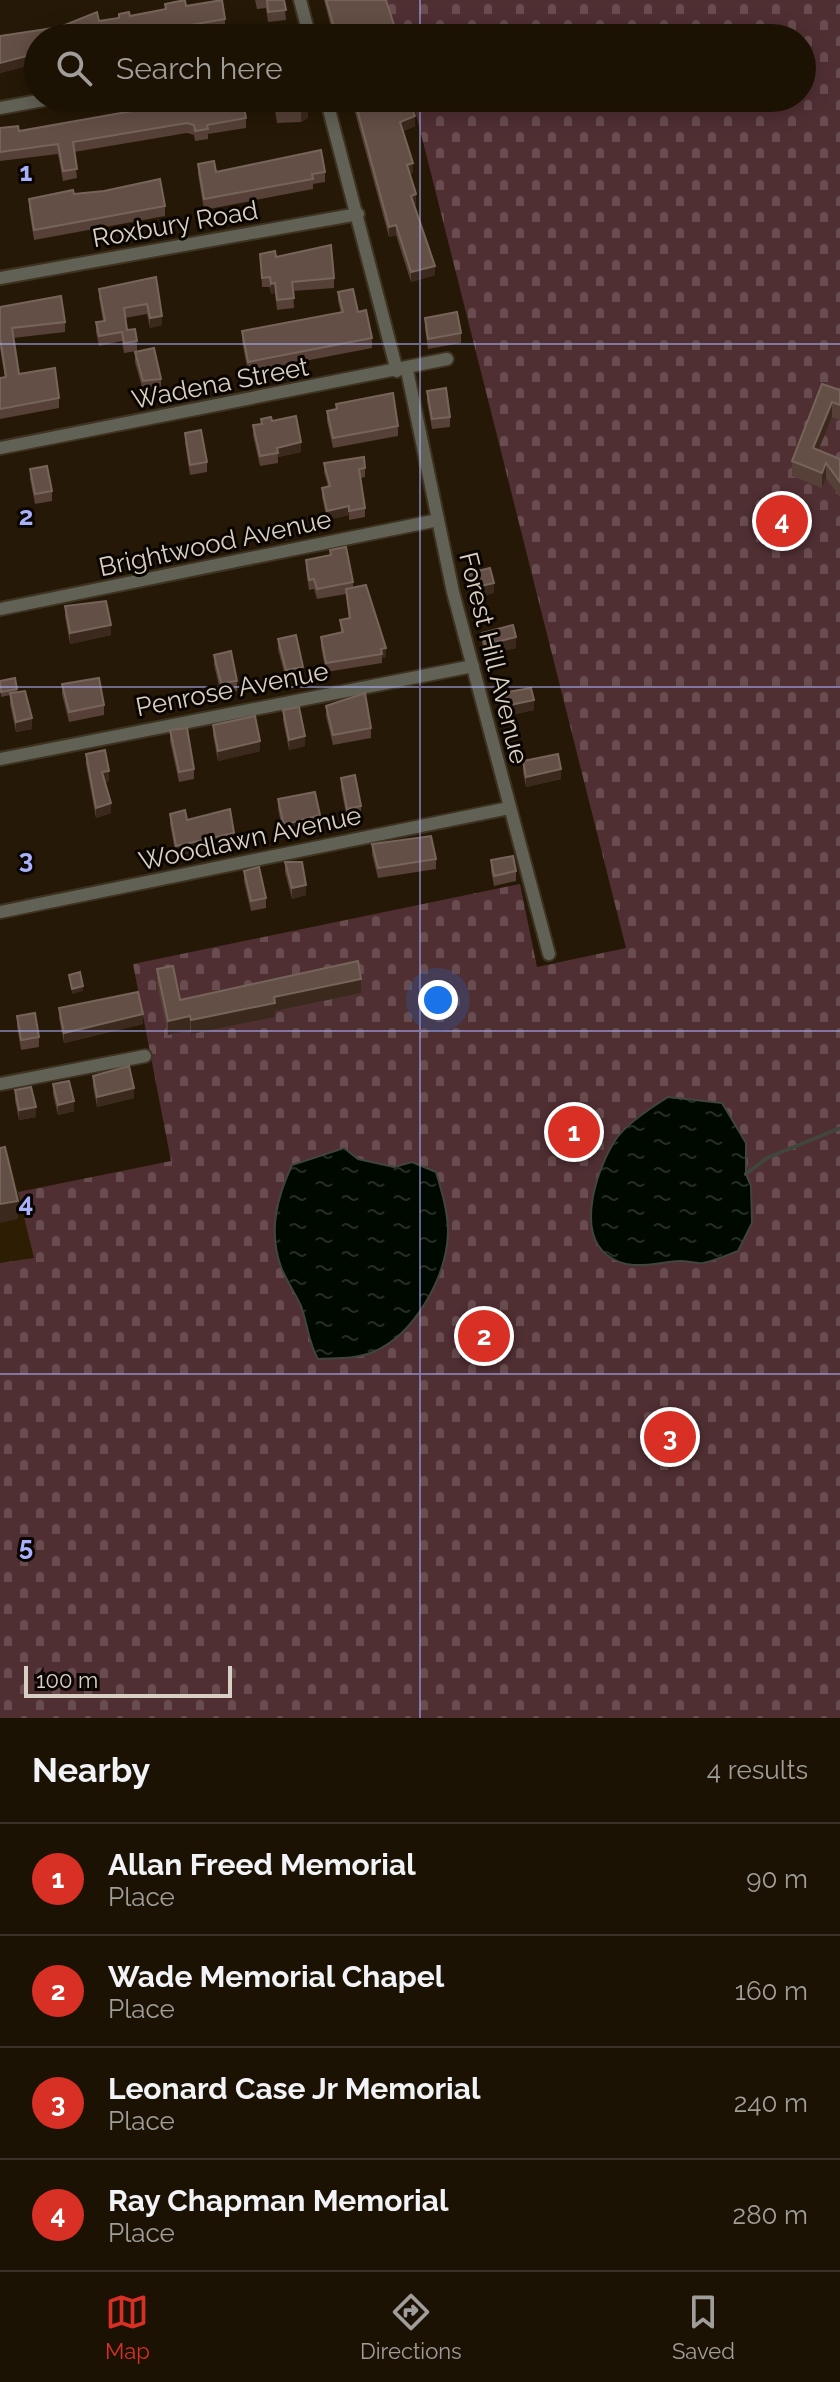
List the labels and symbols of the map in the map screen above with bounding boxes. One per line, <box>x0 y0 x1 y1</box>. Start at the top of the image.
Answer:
text: 1 <box>20 157 33 187</box>
street label: Roxbury Road <box>90 195 260 253</box>
street label: Wadena Street <box>129 351 311 415</box>
pin: 4 <box>756 491 808 551</box>
text: 2 <box>19 501 33 531</box>
street label: Brightwood Avenue <box>96 504 334 582</box>
street label: Forest Hill Avenue <box>453 549 535 767</box>
street label: Penrose Avenue <box>133 656 331 722</box>
street label: Woodlawn Avenue <box>136 800 364 876</box>
text: 3 <box>19 844 33 874</box>
your location <box>418 980 458 1020</box>
pin: 1 <box>548 1102 600 1162</box>
text: 4 <box>19 1188 33 1218</box>
pin: 2 <box>458 1306 510 1366</box>
pin: 3 <box>644 1407 696 1467</box>
text: 5 <box>19 1531 33 1561</box>
scale bar <box>24 1662 232 1698</box>

